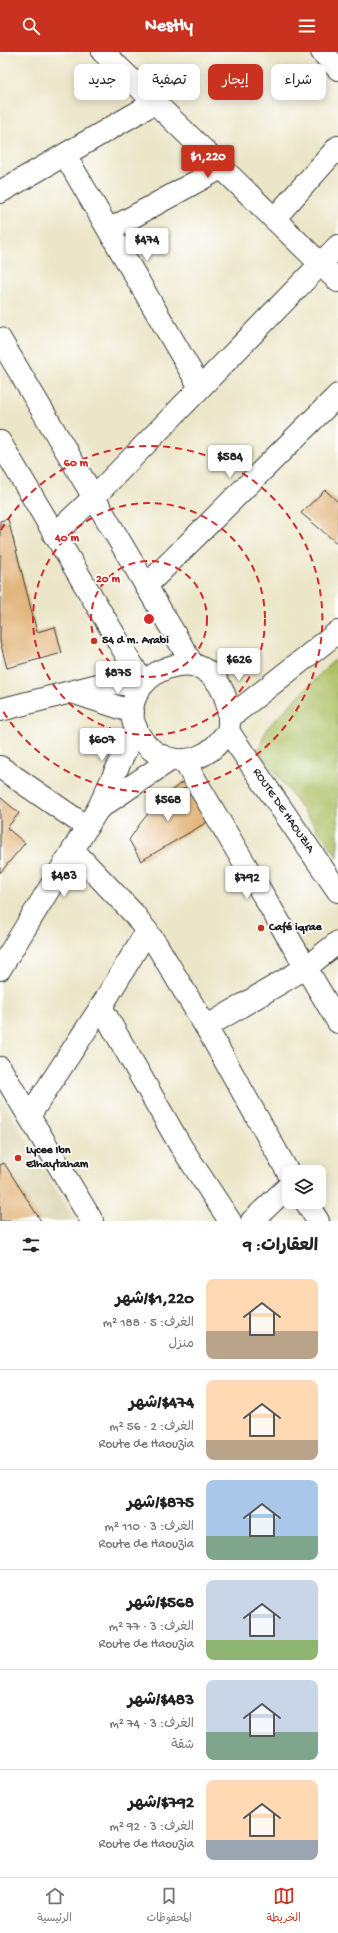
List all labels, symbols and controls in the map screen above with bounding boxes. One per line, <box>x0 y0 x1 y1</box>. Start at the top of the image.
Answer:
icon: search <box>20 15 42 37</box>
icon: menu <box>296 15 318 37</box>
text: Nestly <box>145 16 193 37</box>
chip: جديد <box>74 64 130 100</box>
chip: تصفية <box>138 64 200 100</box>
chip: إيجار <box>208 64 263 100</box>
chip: شراء <box>271 64 326 100</box>
pin: $1,220 <box>175 145 241 179</box>
text: $1,220 <box>190 150 226 165</box>
pin: $474 <box>123 228 171 262</box>
text: $474 <box>135 233 159 248</box>
pin: $584 <box>206 445 254 479</box>
text: $584 <box>217 450 243 465</box>
text: 60 m <box>64 457 89 471</box>
text: 40 m <box>54 532 79 546</box>
text: 20 m <box>96 573 121 587</box>
centre of rings <box>142 612 156 626</box>
place label: 54 d m. Arabi <box>102 634 169 648</box>
marker: 54 d m. Arabi <box>89 636 99 646</box>
pin: $626 <box>215 648 263 682</box>
text: $626 <box>226 653 252 668</box>
pin: $875 <box>94 661 142 695</box>
text: $875 <box>105 666 131 681</box>
pin: $607 <box>78 728 126 762</box>
text: $607 <box>89 733 115 748</box>
street label: ROUTE DE HAOUZIA <box>249 766 317 857</box>
pin: $568 <box>144 788 192 822</box>
text: $568 <box>155 793 181 808</box>
pin: $483 <box>40 864 88 898</box>
pin: $792 <box>223 866 271 900</box>
text: $483 <box>51 869 77 884</box>
text: $792 <box>234 871 260 886</box>
place label: Café iqrae <box>268 921 323 935</box>
marker: Café iqrae <box>256 923 266 933</box>
place label: Lycee Ibn Elhaytaham <box>25 1144 89 1172</box>
marker: Lycee Ibn Elhaytaham <box>13 1153 23 1163</box>
map controls <box>282 1165 326 1209</box>
button: layers <box>282 1165 326 1209</box>
icon: filters <box>20 1234 42 1256</box>
text: العقارات: 9 <box>243 1237 318 1257</box>
text: $1,220/شهر <box>115 1290 194 1310</box>
icon: home <box>238 1295 286 1343</box>
text: الغرف: 5 · 188 m² <box>103 1316 194 1331</box>
text: منزل <box>168 1337 194 1352</box>
text: $474/شهر <box>129 1394 194 1414</box>
icon: home <box>238 1396 286 1444</box>
text: الغرف: 2 · 56 m² <box>109 1420 194 1435</box>
text: Route de Haouzia <box>99 1437 194 1452</box>
text: $875/شهر <box>127 1494 194 1514</box>
icon: home <box>238 1496 286 1544</box>
text: الغرف: 3 · 110 m² <box>104 1520 194 1535</box>
text: Route de Haouzia <box>99 1537 194 1552</box>
text: $568/شهر <box>127 1594 194 1614</box>
icon: home <box>238 1596 286 1644</box>
text: الغرف: 3 · 77 m² <box>109 1620 194 1635</box>
text: Route de Haouzia <box>99 1637 194 1652</box>
text: $483/شهر <box>128 1691 194 1711</box>
icon: home <box>238 1696 286 1744</box>
text: الغرف: 3 · 74 m² <box>109 1717 194 1732</box>
text: شقة <box>171 1738 194 1753</box>
text: $792/شهر <box>128 1794 194 1814</box>
icon: home <box>238 1796 286 1844</box>
text: الغرف: 3 · 92 m² <box>109 1820 194 1835</box>
text: Route de Haouzia <box>99 1837 194 1852</box>
tab: الرئيسية <box>37 1885 72 1927</box>
tab: المحفوظات <box>146 1885 192 1927</box>
tab: الخريطة <box>266 1885 301 1927</box>

